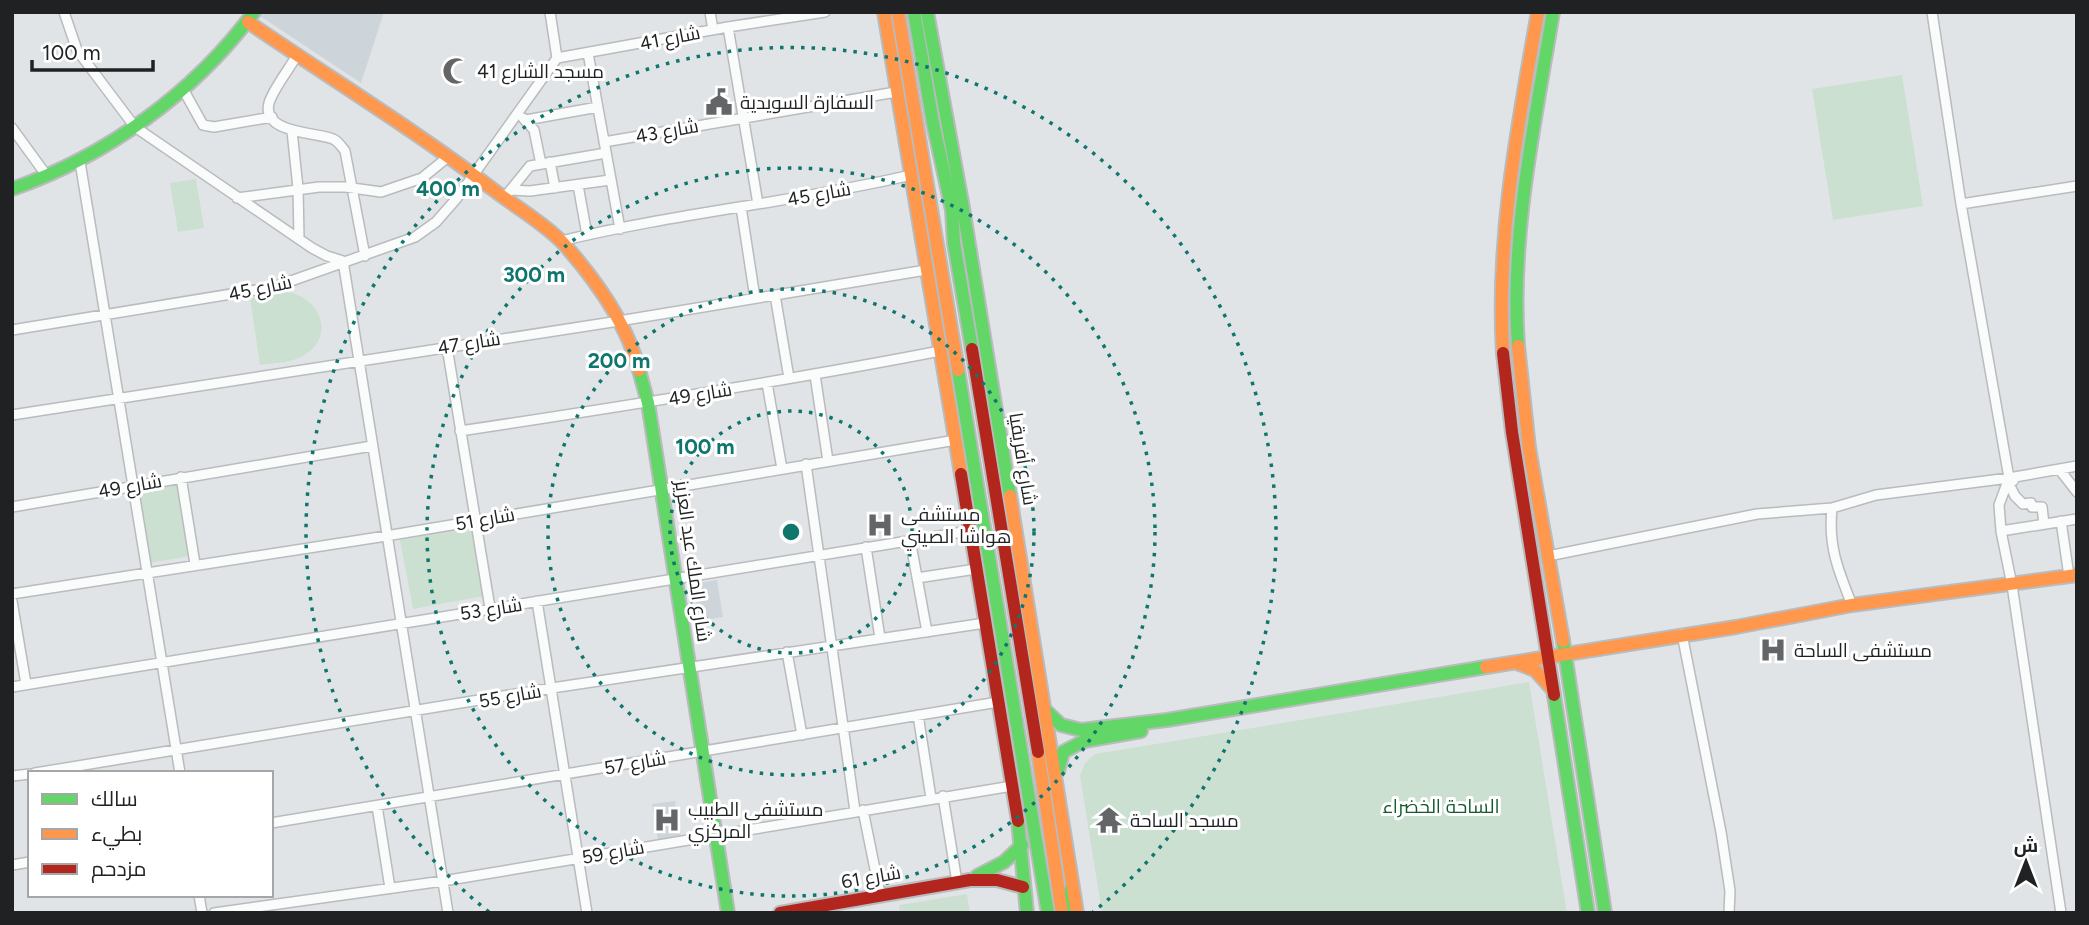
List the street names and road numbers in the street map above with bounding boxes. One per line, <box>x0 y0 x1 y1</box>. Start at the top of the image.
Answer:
street label: شارع 41 <box>638 21 703 57</box>
street label: شارع 43 <box>634 114 701 150</box>
street label: شارع 45 <box>785 177 853 213</box>
street label: شارع 45 <box>226 270 294 308</box>
street label: شارع 47 <box>436 327 502 361</box>
street label: شارع 49 <box>667 378 734 412</box>
street label: شارع أفريقيا <box>1002 411 1042 507</box>
street label: شارع 49 <box>96 469 164 505</box>
street label: شارع الملك عبد العزيز <box>668 478 716 643</box>
street label: شارع 51 <box>453 502 517 538</box>
street label: شارع 53 <box>458 593 524 627</box>
street label: شارع 55 <box>477 679 544 715</box>
street label: شارع 57 <box>602 746 668 782</box>
street label: شارع 59 <box>580 835 646 871</box>
street label: شارع 61 <box>839 860 903 896</box>

